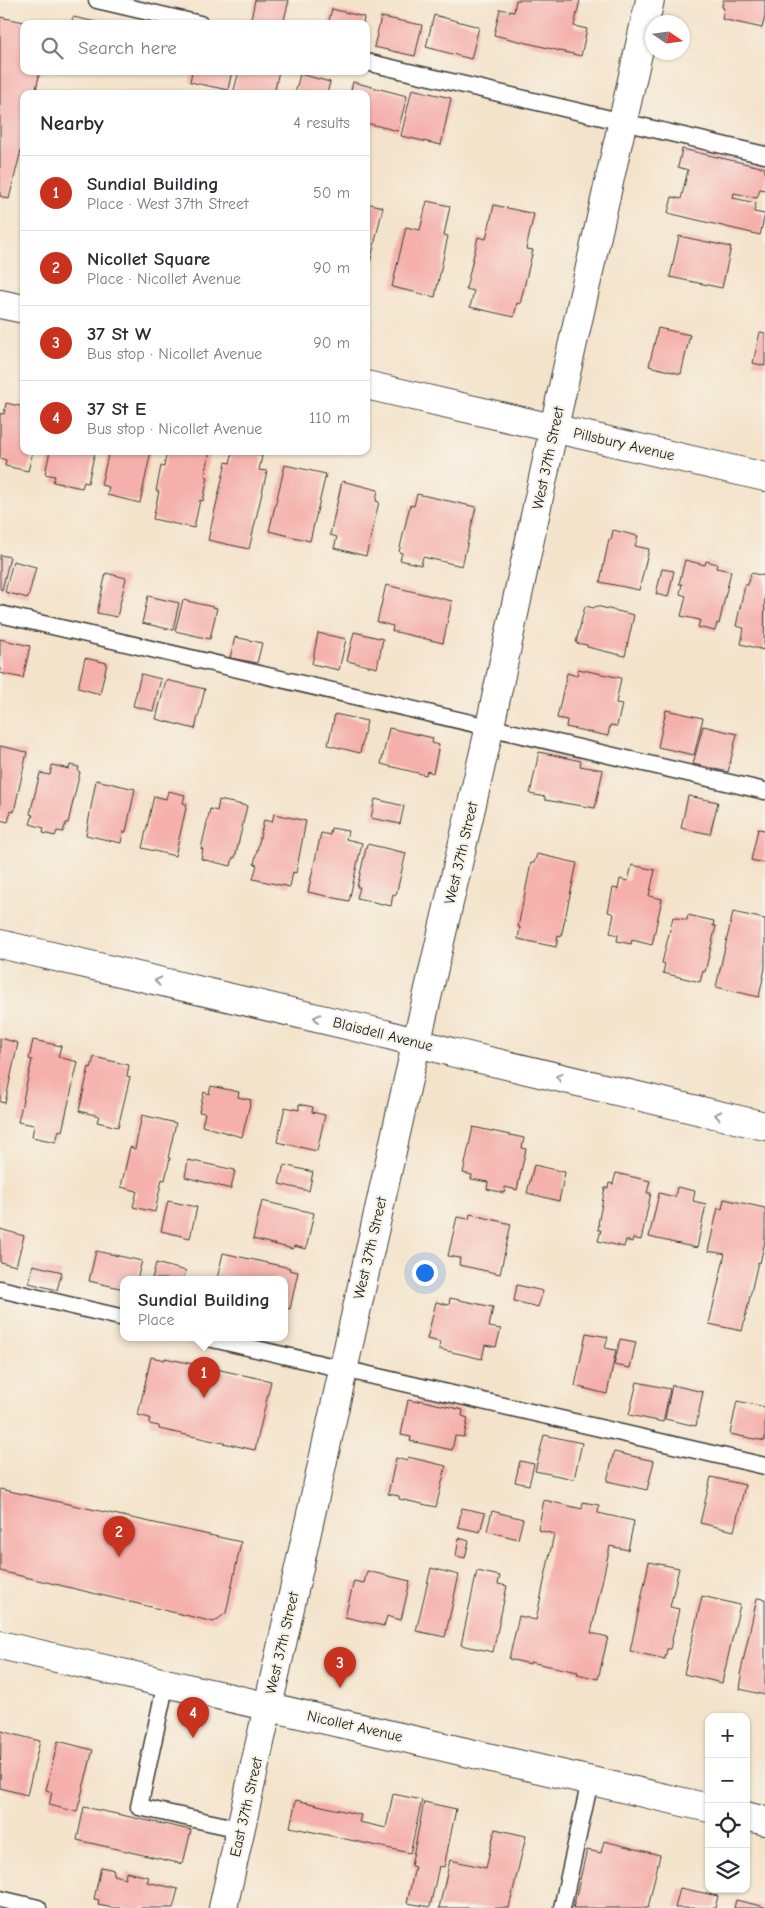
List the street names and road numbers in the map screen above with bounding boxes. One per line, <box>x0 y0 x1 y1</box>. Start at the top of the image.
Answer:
street label: West 37th Street <box>528 404 568 511</box>
street label: Pillsbury Avenue <box>571 424 677 465</box>
street label: West 37th Street <box>440 799 482 906</box>
street label: Blaisdell Avenue <box>331 1013 435 1055</box>
street label: West 37th Street <box>349 1194 391 1301</box>
street label: West 37th Street <box>261 1589 303 1696</box>
street label: Nicollet Avenue <box>305 1706 405 1746</box>
street label: East 37th Street <box>226 1755 266 1859</box>

